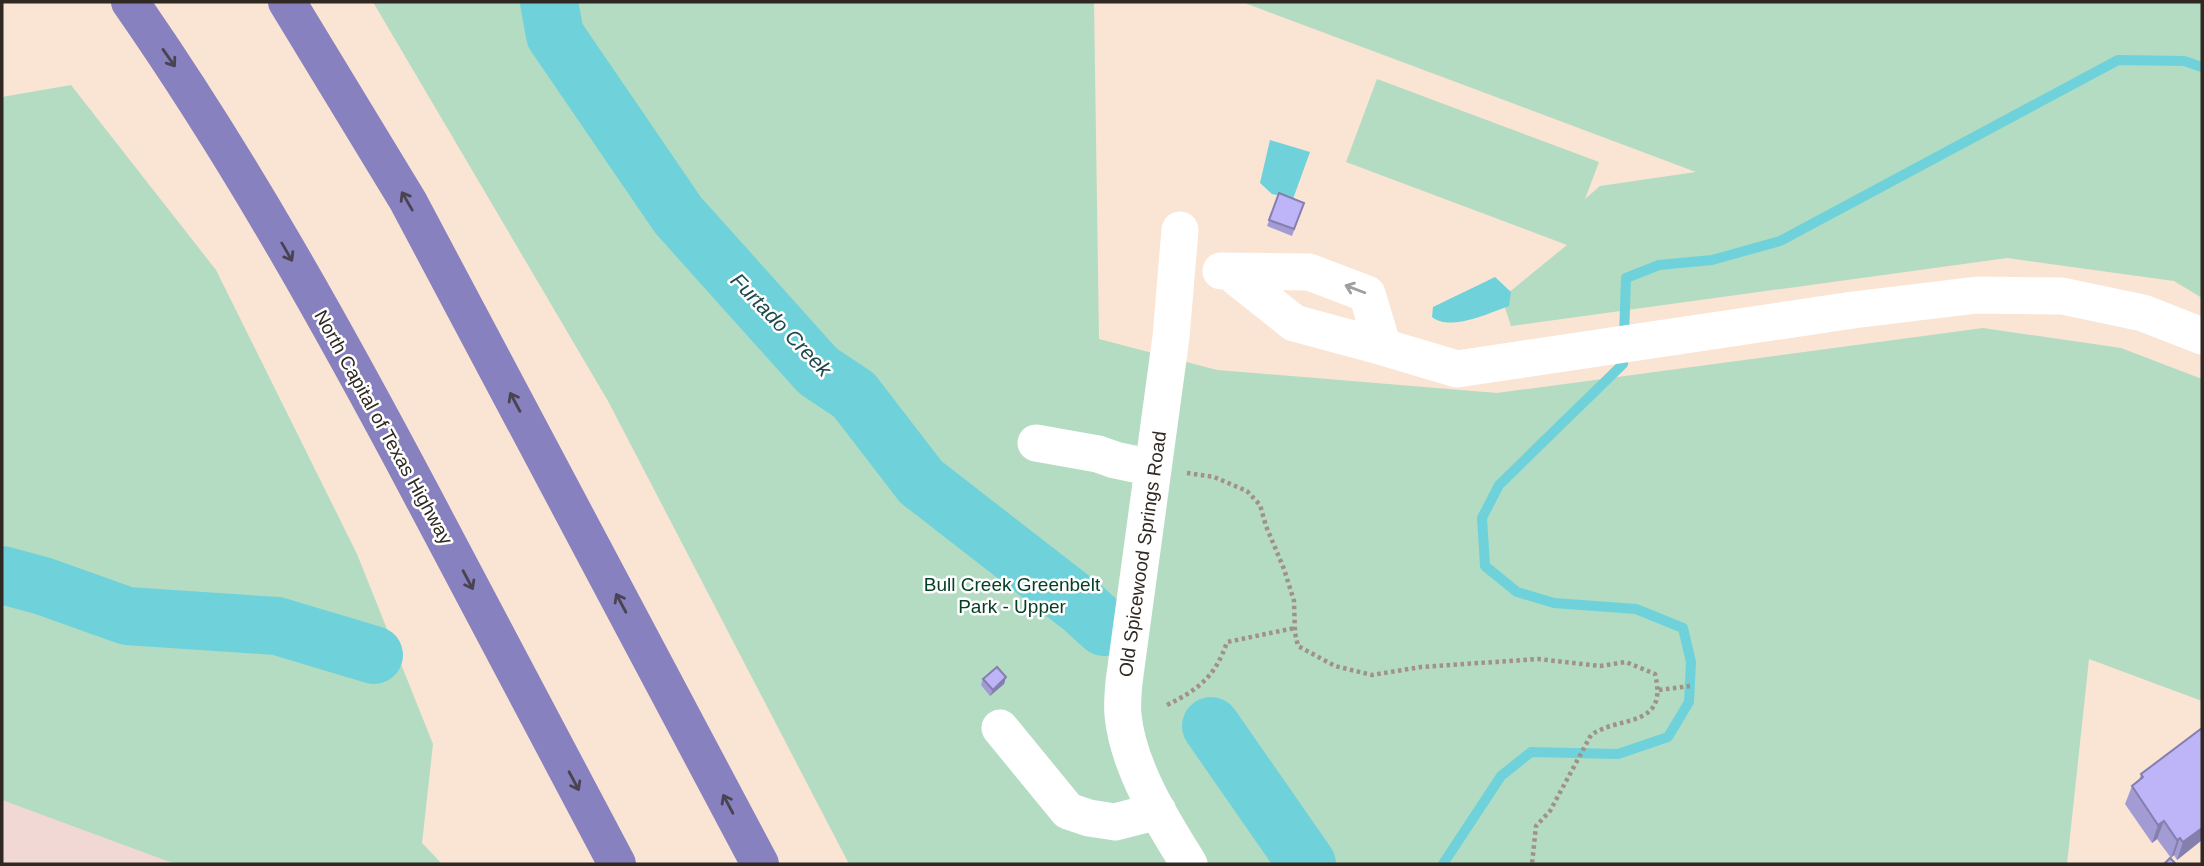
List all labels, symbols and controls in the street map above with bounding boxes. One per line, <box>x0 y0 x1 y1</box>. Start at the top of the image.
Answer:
one-way arrow <box>162 48 176 67</box>
one-way arrow <box>400 192 414 212</box>
one-way arrow <box>281 241 295 261</box>
water label: Furtado Creek <box>726 268 837 382</box>
one-way arrow <box>1344 282 1366 295</box>
street label: North Capital of Texas Highway <box>310 306 457 549</box>
one-way arrow <box>508 392 521 413</box>
street label: Old Spicewood Springs Road <box>1115 430 1170 678</box>
one-way arrow <box>461 569 475 590</box>
park label: Bull Creek Greenbelt Park - Upper <box>924 574 1101 617</box>
one-way arrow <box>614 593 628 614</box>
one-way arrow <box>567 771 581 791</box>
one-way arrow <box>720 794 734 815</box>

